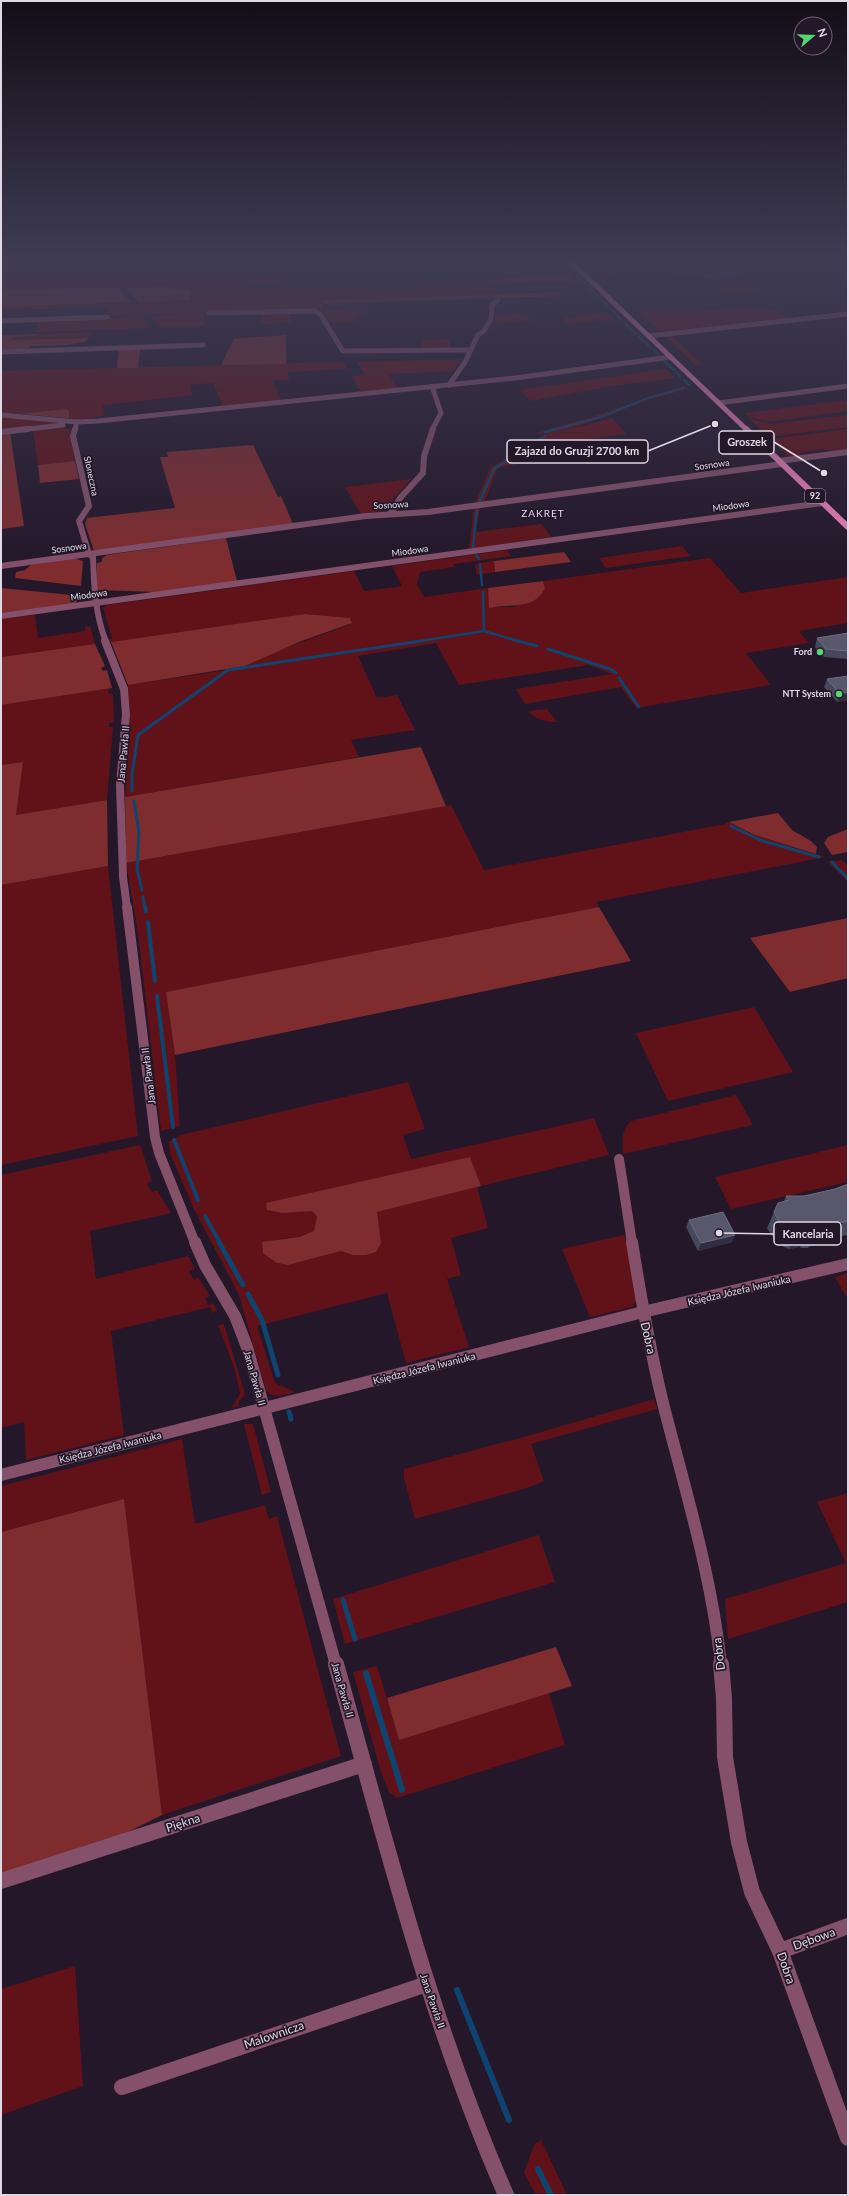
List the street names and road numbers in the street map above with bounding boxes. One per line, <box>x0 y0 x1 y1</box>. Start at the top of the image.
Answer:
street label: Słoneczna <box>82 455 101 497</box>
street label: Sosnowa <box>694 457 730 472</box>
road number: 92 <box>805 489 825 503</box>
street label: Miodowa <box>712 497 750 514</box>
street label: Sosnowa <box>373 498 409 511</box>
street label: Sosnowa <box>51 540 87 555</box>
street label: Miodowa <box>391 542 429 559</box>
street label: Miodowa <box>70 586 108 603</box>
street label: Jana Pawła II <box>115 725 131 783</box>
street label: Jana Pawła II <box>139 1047 157 1105</box>
street label: Księdza Józefa Iwaniuka <box>686 1272 792 1308</box>
street label: Dobra <box>637 1320 659 1356</box>
street label: Jana Pawła II <box>241 1349 269 1407</box>
street label: Księdza Józefa Iwaniuka <box>371 1349 477 1387</box>
street label: Księdza Józefa Iwaniuka <box>57 1428 163 1466</box>
street label: Dobra <box>709 1637 728 1671</box>
street label: Jana Pawła II <box>329 1661 357 1719</box>
street label: Piękna <box>164 1810 202 1835</box>
street label: Dębowa <box>791 1924 837 1953</box>
street label: Dobra <box>774 1950 799 1986</box>
street label: Jana Pawła II <box>418 1972 448 2030</box>
street label: Malownicza <box>242 2017 306 2052</box>

